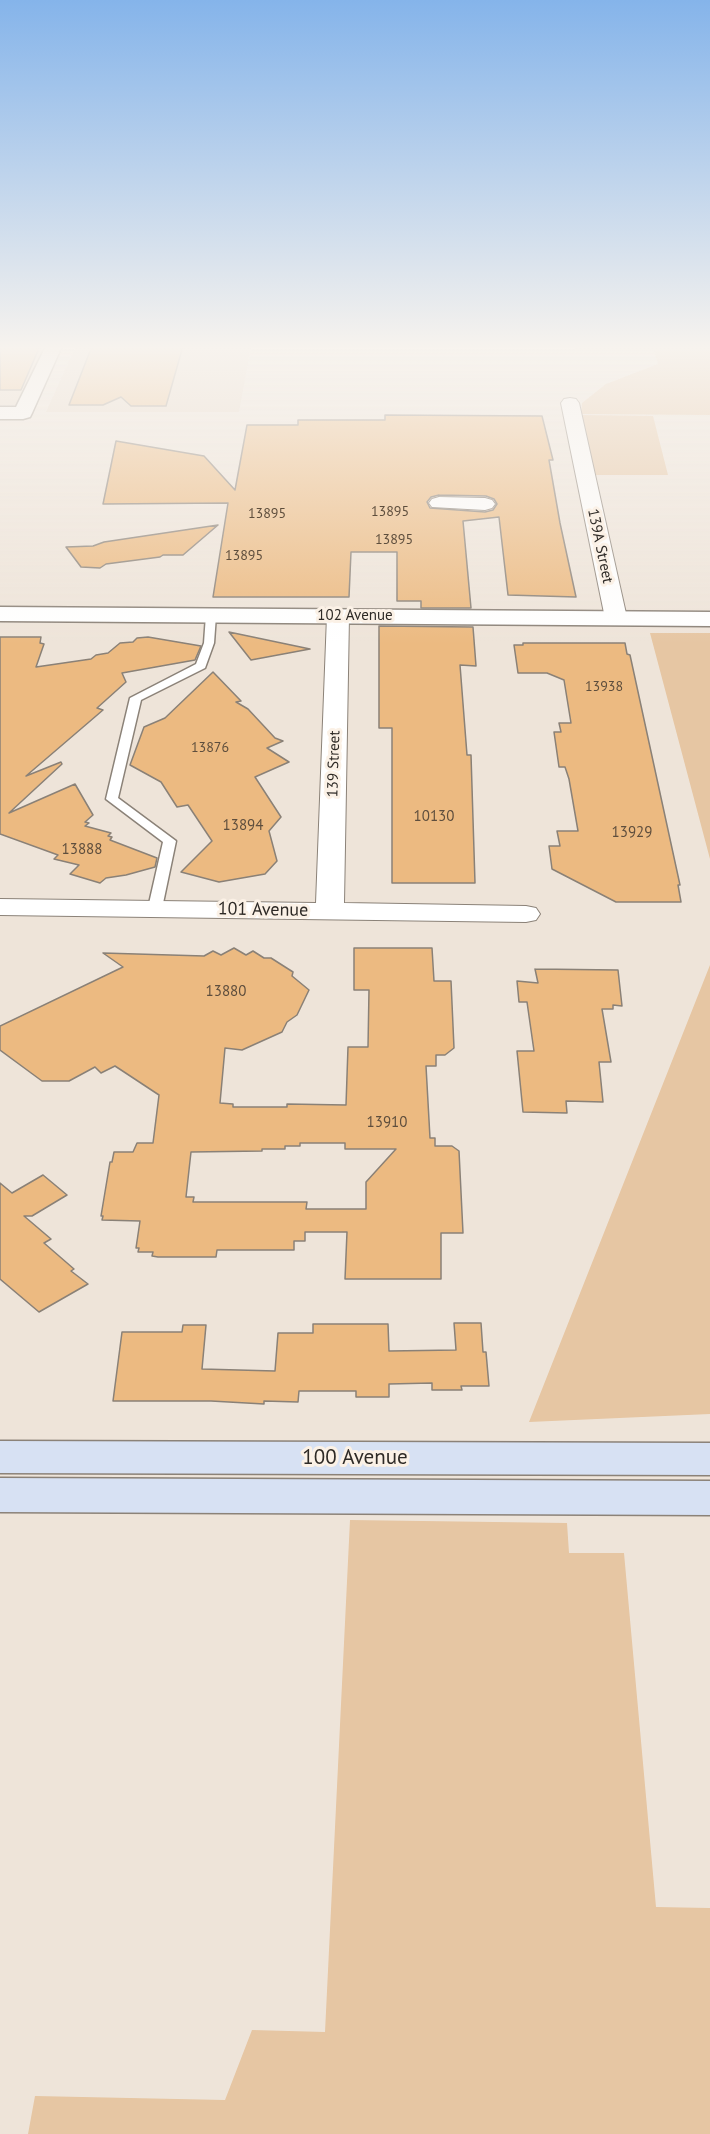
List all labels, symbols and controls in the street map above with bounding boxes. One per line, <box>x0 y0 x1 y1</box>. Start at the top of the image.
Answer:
house number: 13895 <box>371 504 409 520</box>
house number: 13895 <box>248 506 286 522</box>
street label: 139A Street <box>583 507 617 585</box>
house number: 13895 <box>375 532 413 548</box>
house number: 13895 <box>225 548 263 564</box>
street label: 102 Avenue <box>317 607 393 625</box>
house number: 13938 <box>585 679 623 695</box>
street label: 139 Street <box>324 730 344 798</box>
house number: 13876 <box>191 740 229 756</box>
house number: 10130 <box>414 808 454 826</box>
house number: 13894 <box>223 817 263 835</box>
house number: 13929 <box>612 824 652 842</box>
house number: 13888 <box>62 841 102 859</box>
street label: 101 Avenue <box>218 898 308 922</box>
house number: 13880 <box>206 983 246 1001</box>
house number: 13910 <box>367 1114 407 1132</box>
street label: 100 Avenue <box>302 1445 408 1471</box>

